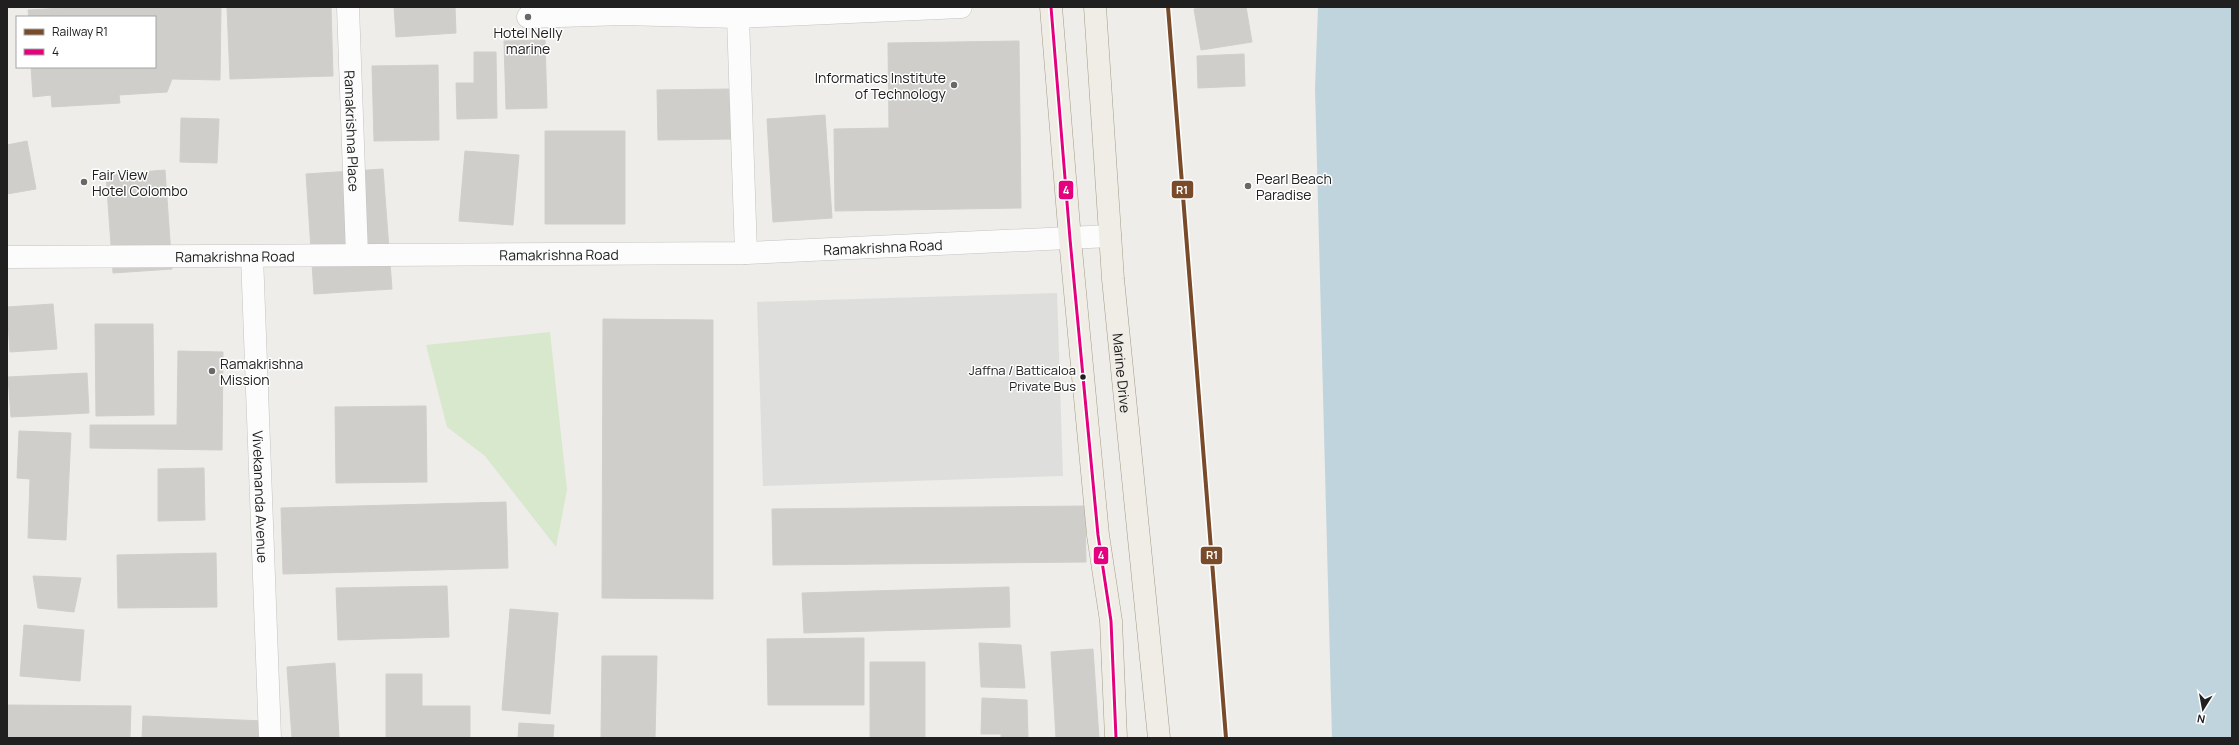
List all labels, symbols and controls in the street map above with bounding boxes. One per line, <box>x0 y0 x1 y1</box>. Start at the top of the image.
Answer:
marker: Hotel Nelly marine <box>523 12 533 22</box>
legend <box>16 16 156 68</box>
text: Railway R1 <box>52 23 108 40</box>
place label: Hotel Nelly marine <box>493 23 563 58</box>
text: 4 <box>52 43 59 60</box>
place label: Informatics Institute of Technology <box>815 68 947 103</box>
street label: Ramakrishna Place <box>341 70 364 192</box>
marker: Informatics Institute of Technology <box>949 80 959 90</box>
place label: Fair View Hotel Colombo <box>92 165 188 200</box>
place label: Pearl Beach Paradise <box>1256 169 1332 204</box>
marker: Fair View Hotel Colombo <box>79 177 89 187</box>
line badge: 4 <box>1058 180 1074 200</box>
line badge: R1 <box>1171 180 1194 199</box>
marker: Pearl Beach Paradise <box>1243 181 1253 191</box>
text: 4 <box>1063 182 1070 197</box>
text: R1 <box>1176 182 1188 197</box>
street label: Ramakrishna Road <box>823 234 943 259</box>
street label: Ramakrishna Road <box>499 244 619 264</box>
street label: Ramakrishna Road <box>175 246 295 266</box>
street label: Marine Drive <box>1109 332 1136 414</box>
place label: Ramakrishna Mission <box>220 354 303 389</box>
place label: Jaffna / Batticaloa Private Bus <box>969 361 1076 395</box>
marker: Ramakrishna Mission <box>207 366 217 376</box>
marker: Jaffna / Batticaloa Private Bus <box>1078 372 1088 382</box>
street label: Vivekananda Avenue <box>249 430 273 563</box>
line badge: 4 <box>1093 546 1109 565</box>
line badge: R1 <box>1200 546 1223 565</box>
text: 4 <box>1098 547 1105 562</box>
text: R1 <box>1206 547 1218 562</box>
north arrow <box>2183 689 2223 729</box>
text: N <box>2196 711 2206 727</box>

